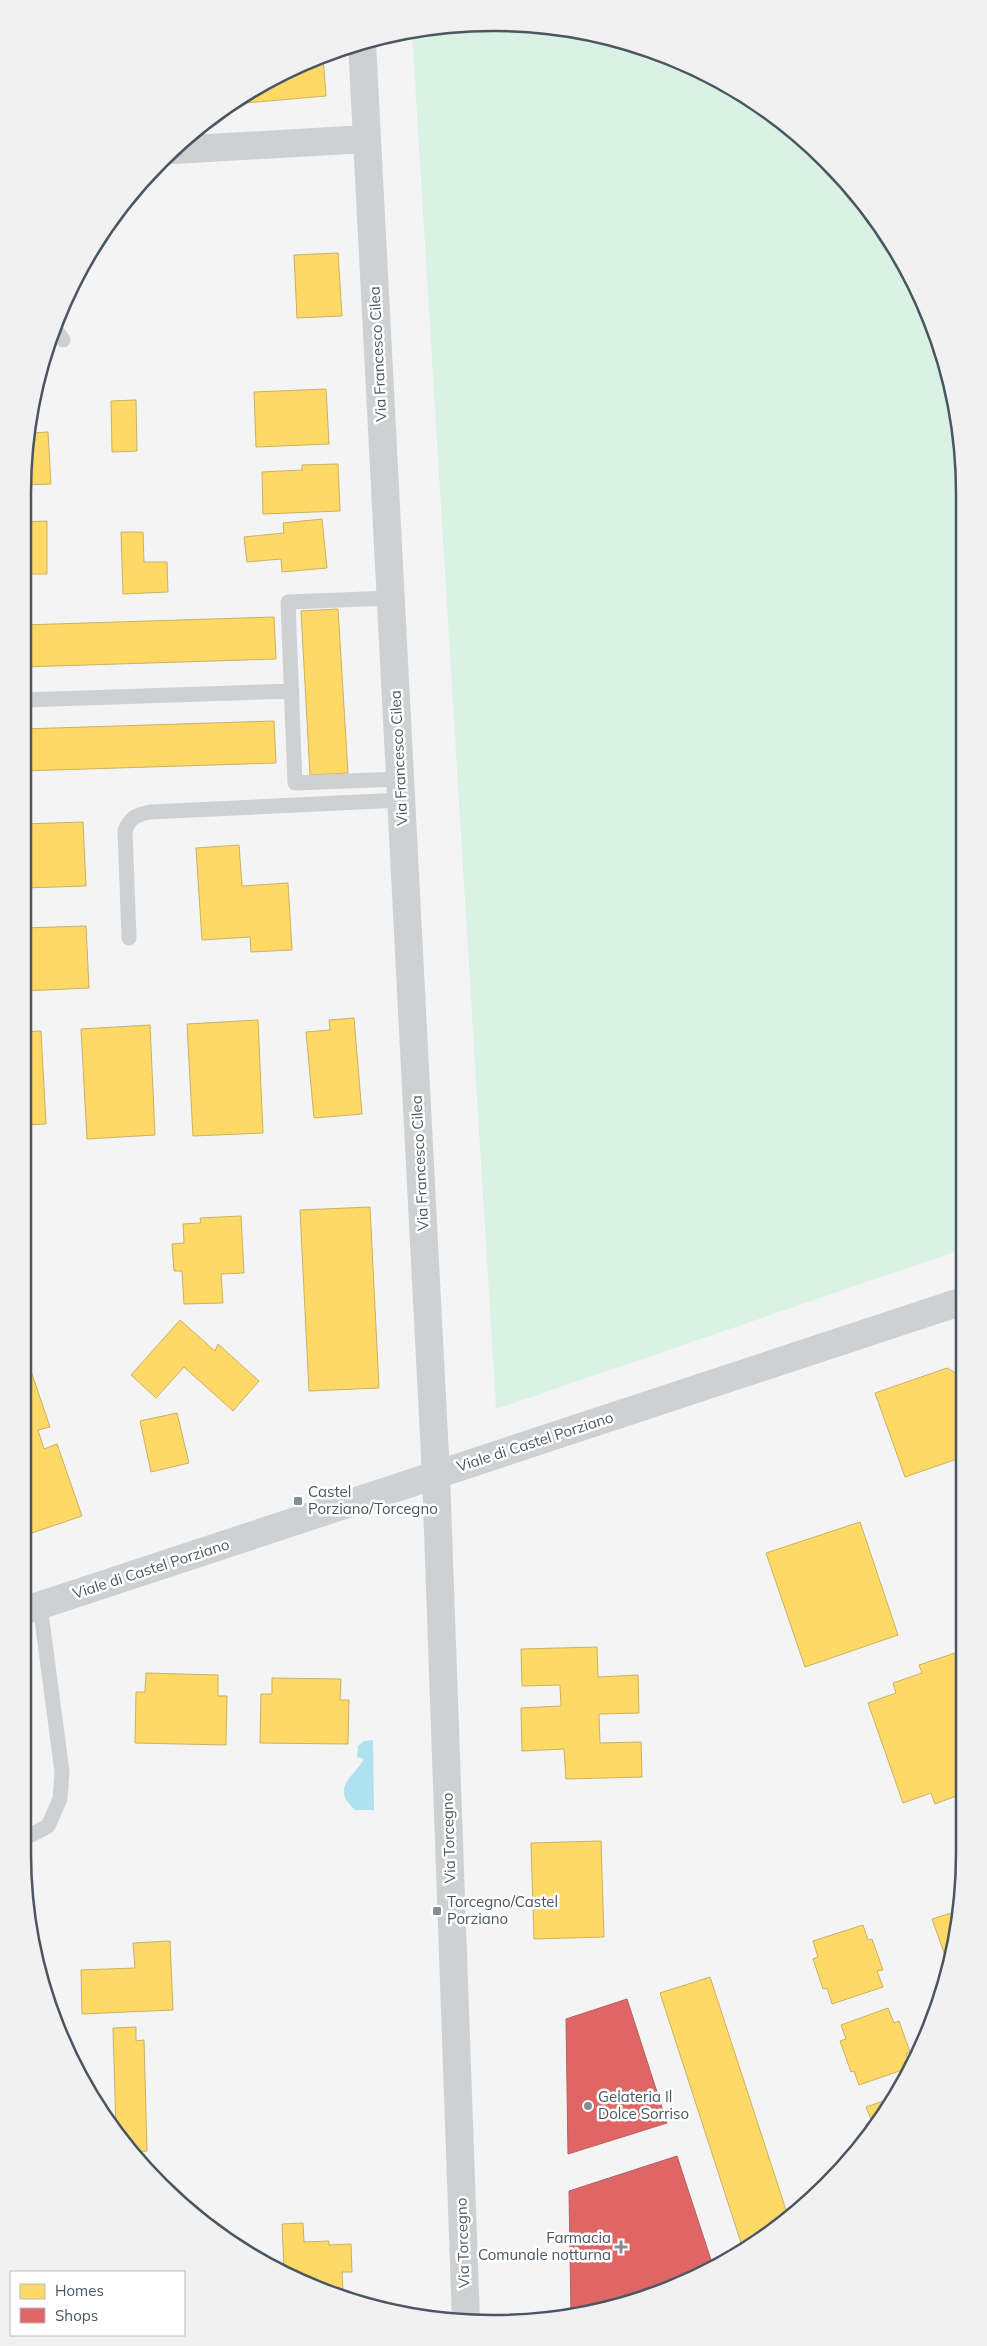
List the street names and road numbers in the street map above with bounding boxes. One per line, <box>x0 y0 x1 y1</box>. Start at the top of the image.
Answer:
street label: Via Francesco Cilea <box>364 286 391 422</box>
street label: Via Francesco Cilea <box>385 690 412 826</box>
street label: Via Francesco Cilea <box>406 1095 433 1231</box>
street label: Viale di Castel Porziano <box>454 1407 616 1476</box>
street label: Viale di Castel Porziano <box>70 1534 232 1603</box>
street label: Via Torcegno <box>437 1792 460 1884</box>
street label: Via Torcegno <box>451 2197 474 2289</box>

